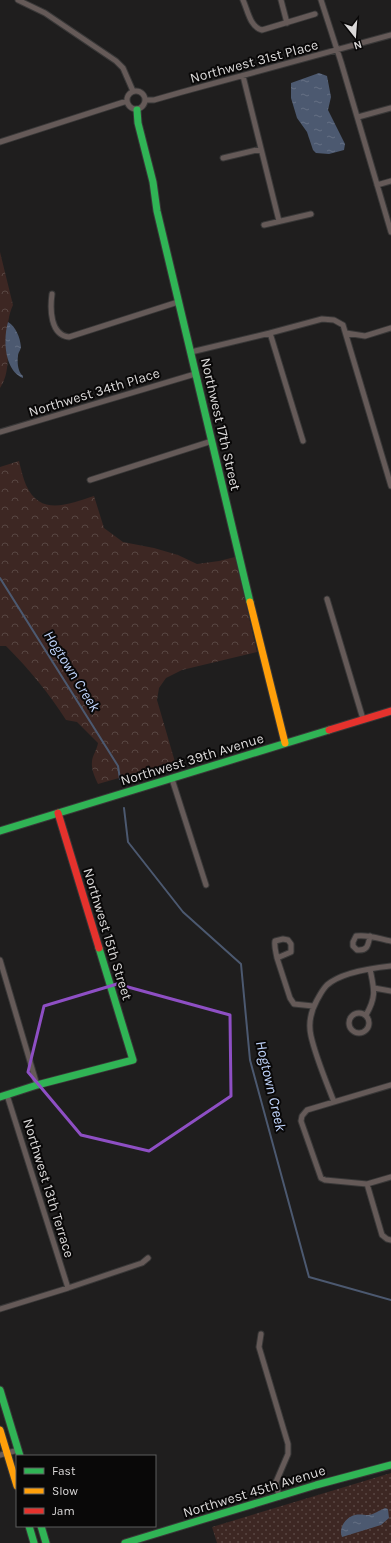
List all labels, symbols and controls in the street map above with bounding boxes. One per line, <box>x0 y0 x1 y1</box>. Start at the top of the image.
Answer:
north arrow <box>335 16 375 56</box>
street label: Northwest 31st Place <box>188 36 320 87</box>
text: N <box>352 38 363 52</box>
street label: Northwest 17th Street <box>197 356 244 492</box>
street label: Northwest 34th Place <box>27 364 162 421</box>
water label: Hogtown Creek <box>40 627 104 715</box>
street label: Northwest 39th Avenue <box>119 730 266 789</box>
street label: Northwest 15th Street <box>79 866 136 1002</box>
water label: Hogtown Creek <box>252 1039 290 1133</box>
street label: Northwest 13th Terrace <box>19 1117 78 1260</box>
legend <box>16 1455 156 1527</box>
street label: Northwest 45th Avenue <box>181 1462 327 1521</box>
text: Fast <box>52 1464 76 1478</box>
text: Slow <box>52 1484 78 1498</box>
text: Jam <box>52 1504 75 1518</box>

